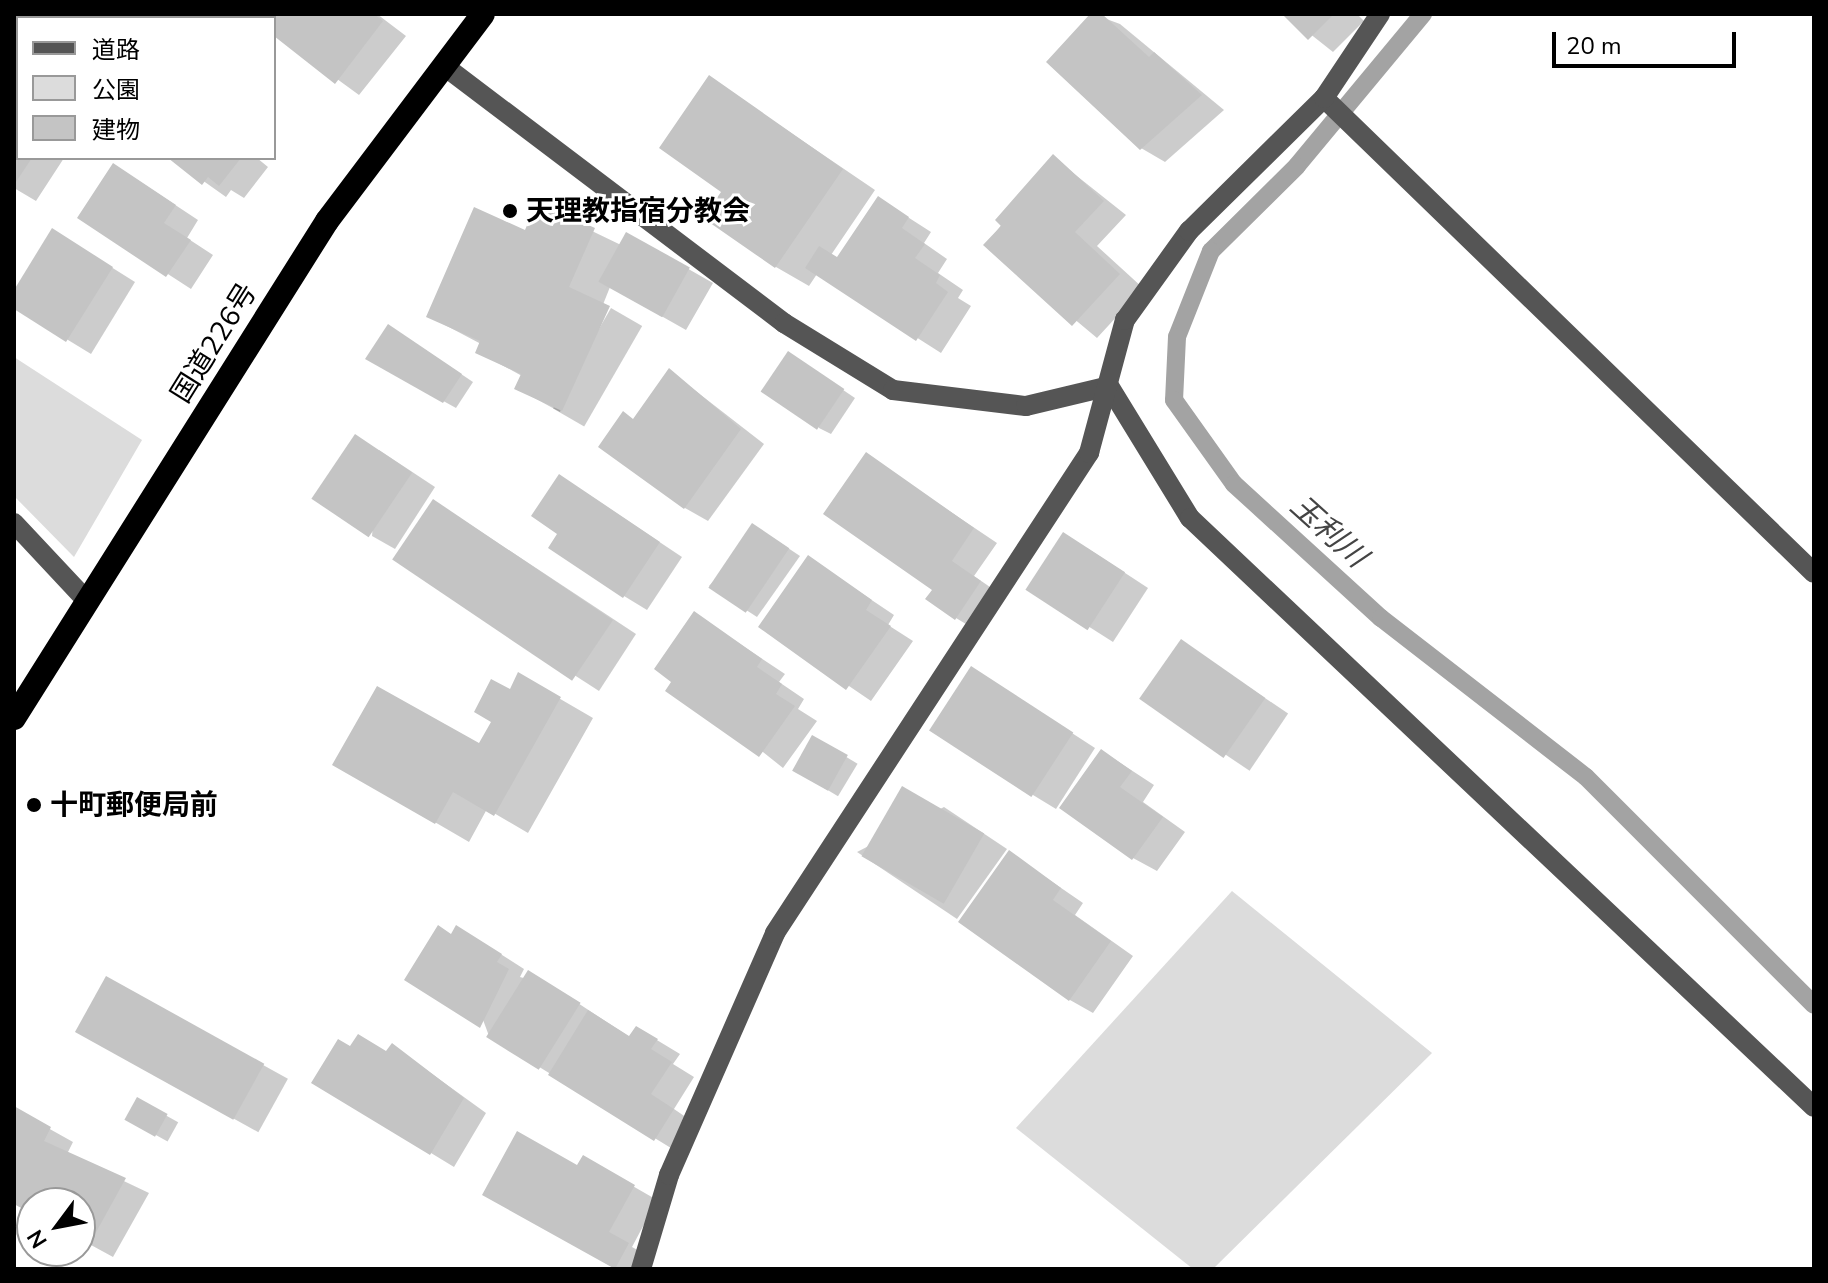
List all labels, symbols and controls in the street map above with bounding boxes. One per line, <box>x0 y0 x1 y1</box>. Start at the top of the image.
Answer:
legend <box>16 16 276 160</box>
scale bar <box>1556 16 1740 66</box>
text: 20 m <box>1566 30 1622 62</box>
text: 道路 <box>92 34 140 66</box>
text: 公園 <box>92 74 140 106</box>
text: 建物 <box>92 114 140 146</box>
place label: 天理教指宿分教会 <box>526 194 750 228</box>
marker: 天理教指宿分教会 <box>501 202 519 220</box>
street label: 国道226号 <box>164 277 264 409</box>
water label: 玉利川 <box>1283 489 1373 575</box>
place label: 十町郵便局前 <box>50 788 218 822</box>
marker: 十町郵便局前 <box>25 796 43 814</box>
north arrow <box>16 1187 96 1267</box>
text: N <box>20 1224 54 1254</box>

